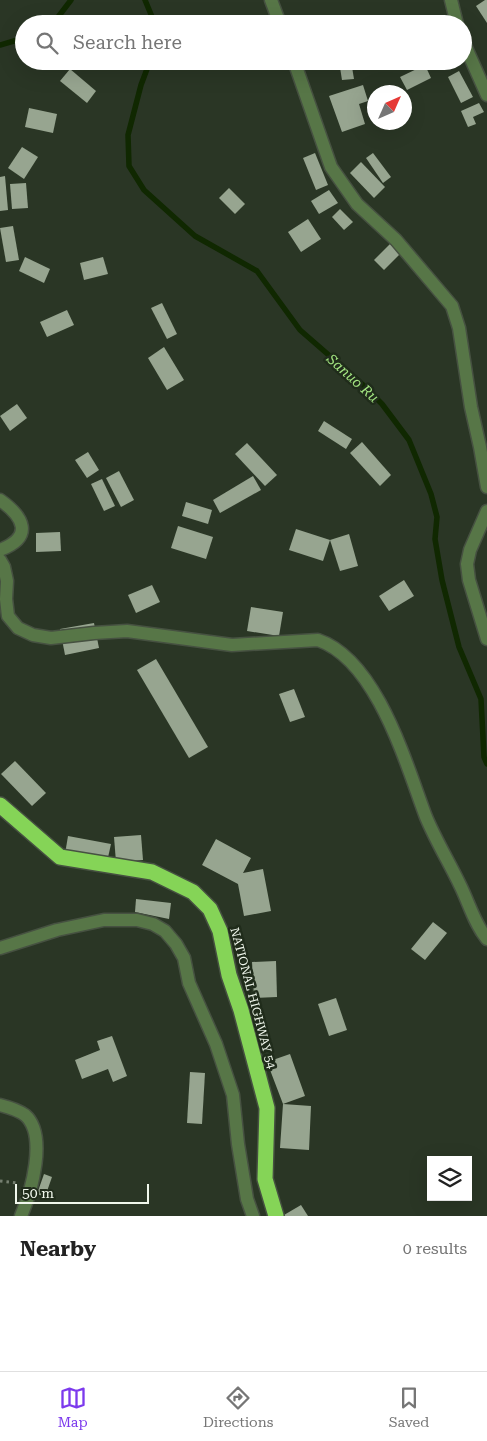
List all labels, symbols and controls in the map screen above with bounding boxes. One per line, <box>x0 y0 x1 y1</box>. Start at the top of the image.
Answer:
search box <box>15 15 472 70</box>
icon: search <box>33 29 61 57</box>
text: Search here <box>73 31 182 54</box>
north arrow <box>367 85 412 130</box>
water label: Sanuo Ru <box>323 350 382 406</box>
street label: NATIONAL HIGHWAY 54 <box>227 926 279 1070</box>
map controls <box>427 1156 472 1201</box>
button: layers <box>427 1156 472 1201</box>
scale bar <box>15 1181 149 1204</box>
text: 50 m <box>22 1185 54 1201</box>
text: Nearby <box>20 1237 96 1261</box>
text: 0 results <box>403 1239 467 1258</box>
tab: Map <box>58 1384 88 1430</box>
tab: Directions <box>203 1384 273 1430</box>
tab: Saved <box>389 1384 429 1430</box>

